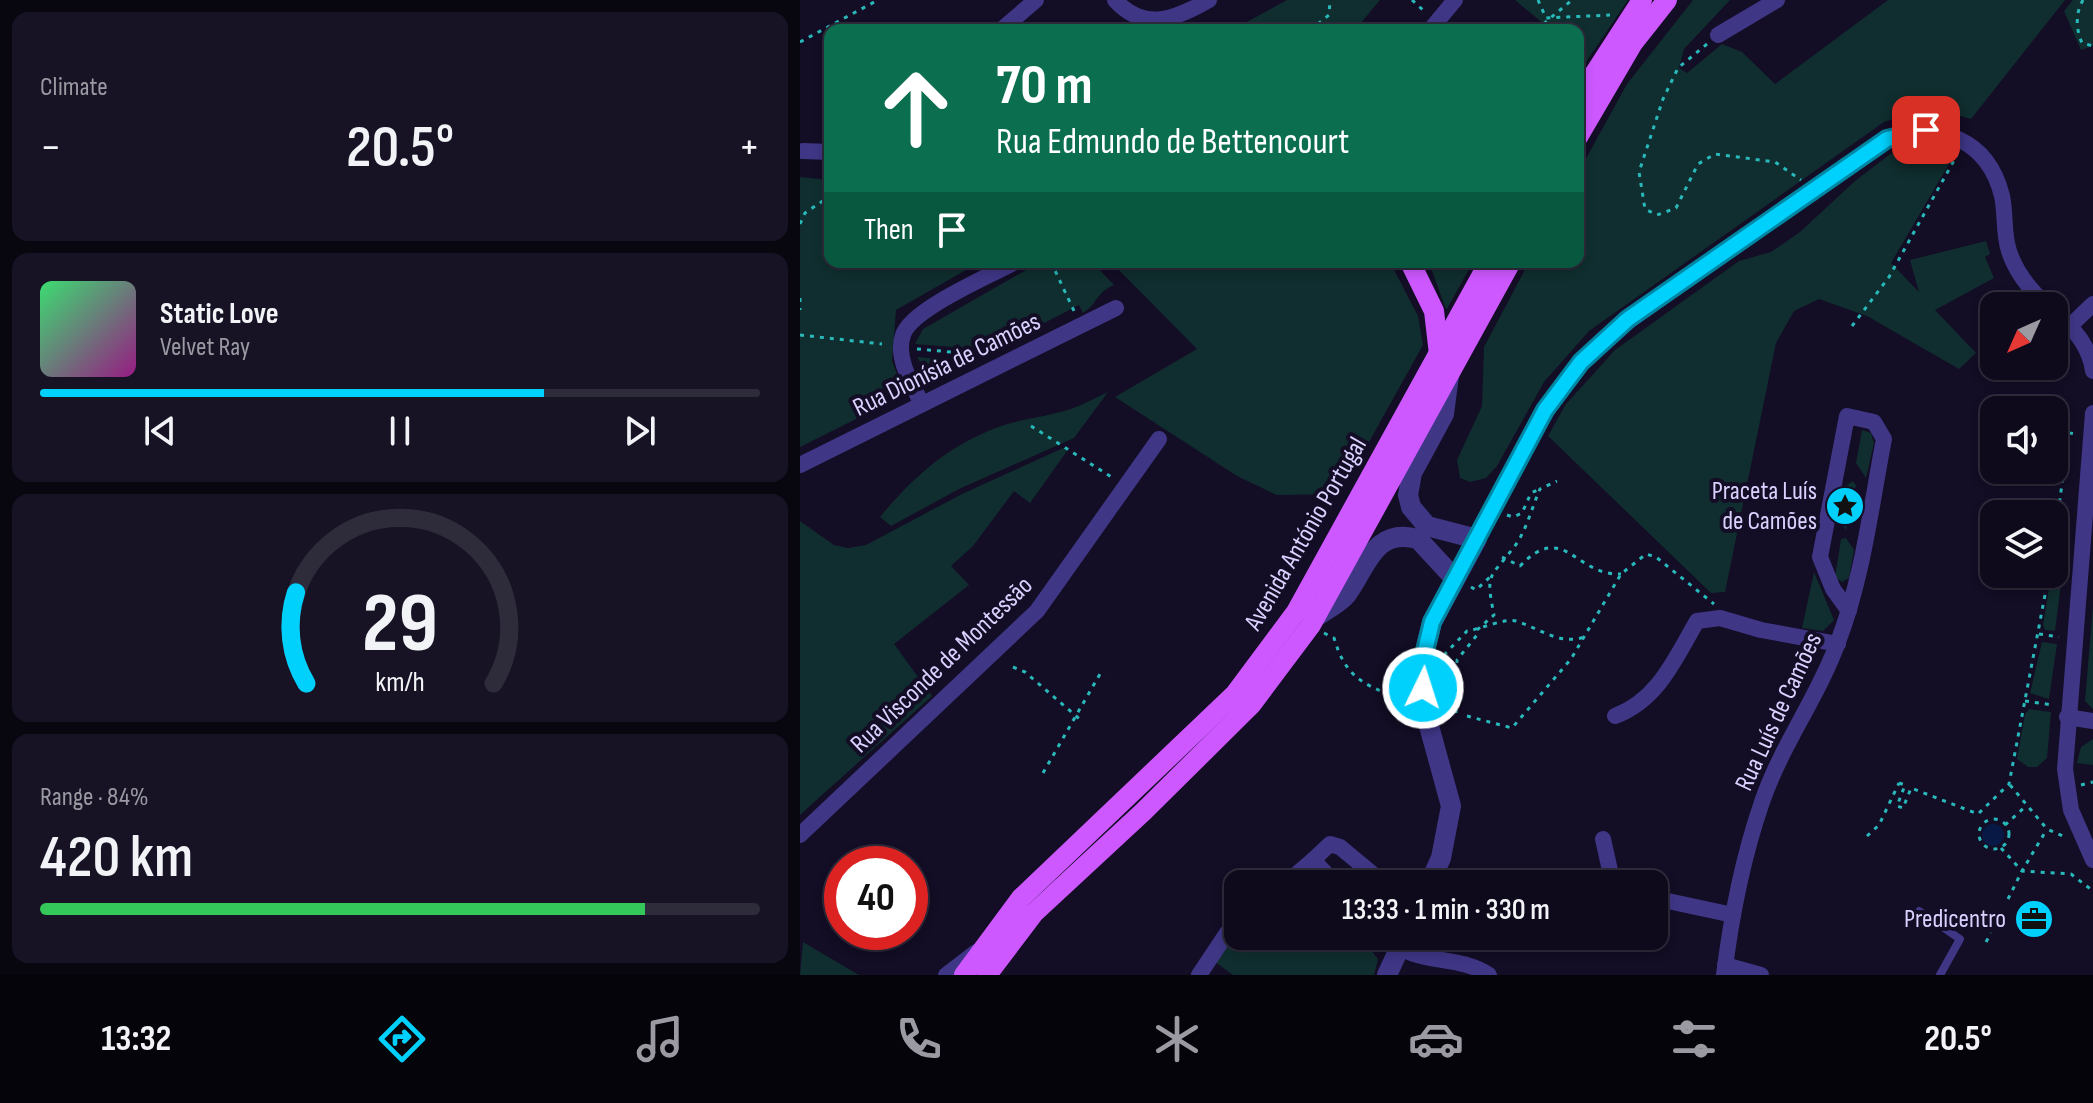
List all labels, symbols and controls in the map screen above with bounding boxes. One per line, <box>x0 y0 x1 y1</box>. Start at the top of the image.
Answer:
text: 70 m <box>996 53 1093 120</box>
icon: ahead <box>864 56 968 160</box>
text: Climate <box>40 72 108 103</box>
pin <box>1892 96 1960 164</box>
icon: arrive <box>1904 108 1948 152</box>
text: 20.5° <box>346 112 454 184</box>
text: − <box>40 121 62 174</box>
text: + <box>738 121 760 174</box>
text: Rua Edmundo de Bettencourt <box>996 121 1349 164</box>
icon: arrive <box>930 208 974 252</box>
text: Then <box>864 212 914 248</box>
north arrow <box>1980 292 2068 380</box>
map controls <box>1980 292 2068 588</box>
text: Static Love <box>160 296 279 332</box>
street label: Rua Dionísia de Camões <box>848 306 1046 424</box>
text: Velvet Ray <box>160 332 250 363</box>
button: sound <box>1980 396 2068 484</box>
icon: previous <box>138 409 182 453</box>
icon: pause <box>378 409 422 453</box>
icon: next <box>618 409 662 453</box>
street label: Avenida António Portugal <box>1238 432 1374 637</box>
place label: Praceta Luís de Camões <box>1712 476 1817 537</box>
place icon: Praceta Luís de Camões <box>1824 485 1866 527</box>
button: layers <box>1980 500 2068 588</box>
street label: Rua Visconde de Montessão <box>845 570 1039 760</box>
text: 29 <box>362 574 438 674</box>
street label: Rua Luís de Camões <box>1729 628 1829 796</box>
position arrow <box>1381 646 1465 730</box>
text: km/h <box>375 665 425 700</box>
text: Range · 84% <box>40 782 149 813</box>
text: 420 km <box>40 822 193 894</box>
speed limit sign: 40 <box>824 846 928 950</box>
text: 13:33 · 1 min · 330 m <box>1342 892 1550 928</box>
office icon: Predicentro <box>2013 898 2055 940</box>
place label: Predicentro <box>1904 904 2006 935</box>
icon: directions <box>374 1011 430 1067</box>
icon: music <box>632 1011 688 1067</box>
icon: phone <box>891 1011 947 1067</box>
icon: climate <box>1149 1011 1205 1067</box>
icon: car <box>1408 1011 1464 1067</box>
icon: filters <box>1666 1011 1722 1067</box>
text: 13:32 <box>101 1018 171 1061</box>
text: 20.5° <box>1924 1018 1992 1061</box>

